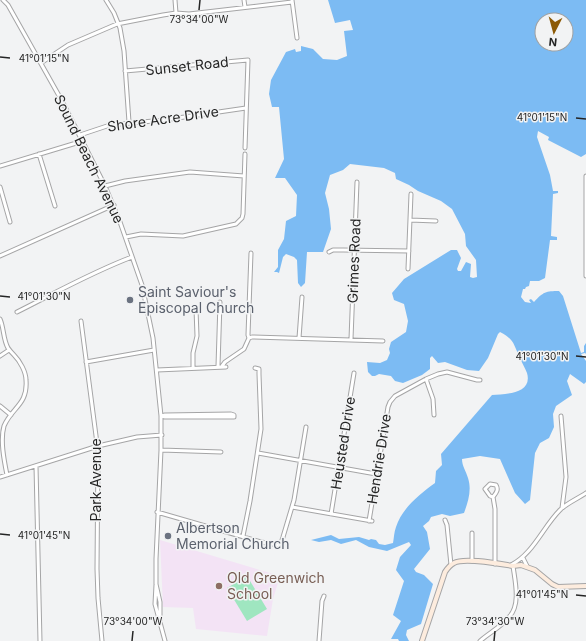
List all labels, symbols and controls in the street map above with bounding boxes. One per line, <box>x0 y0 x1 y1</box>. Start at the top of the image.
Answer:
north arrow <box>534 12 574 52</box>
text: 73°34'00"W <box>170 13 229 25</box>
text: N <box>548 35 558 49</box>
text: 41°01'15"N <box>19 52 69 64</box>
street label: Sunset Road <box>145 53 229 78</box>
street label: Sound Beach Avenue <box>51 92 128 226</box>
street label: Shore Acre Drive <box>106 102 220 135</box>
text: 41°01'15"N <box>517 111 567 123</box>
street label: Grimes Road <box>344 218 363 304</box>
place label: Saint Saviour's Episcopal Church <box>138 283 254 316</box>
text: 41°01'30"N <box>18 290 70 302</box>
marker: Saint Saviour's Episcopal Church <box>125 295 135 305</box>
text: 41°01'30"N <box>516 350 568 362</box>
street label: Heusted Drive <box>327 395 358 491</box>
street label: Hendrie Drive <box>363 413 394 505</box>
street label: Park Avenue <box>87 438 104 522</box>
place label: Albertson Memorial Church <box>176 519 290 552</box>
text: 41°01'45"N <box>18 529 70 541</box>
marker: Albertson Memorial Church <box>163 531 173 541</box>
place label: Old Greenwich School <box>227 569 325 602</box>
marker: Old Greenwich School <box>214 581 224 591</box>
text: 41°01'45"N <box>516 588 568 600</box>
text: 73°34'00"W <box>104 615 163 627</box>
text: 73°34'30"W <box>466 615 524 627</box>

